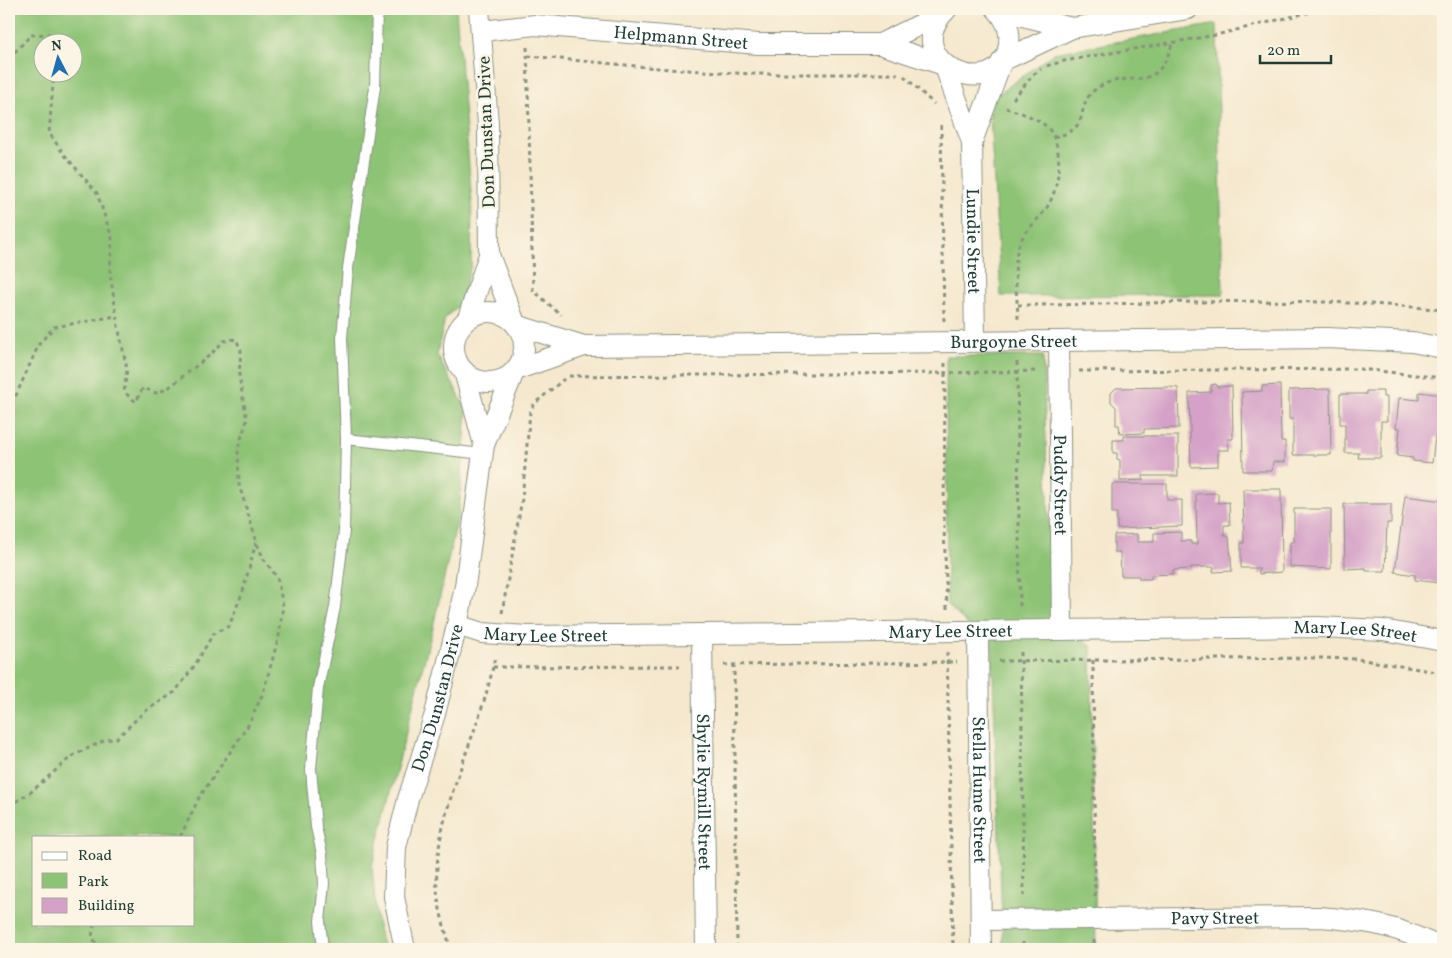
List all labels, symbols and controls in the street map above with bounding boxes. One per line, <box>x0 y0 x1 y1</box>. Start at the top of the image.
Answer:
street label: Helpmann Street <box>613 21 749 57</box>
north arrow <box>32 32 82 82</box>
scale bar <box>1260 32 1331 64</box>
text: N <box>51 37 63 57</box>
text: 20 m <box>1267 41 1300 62</box>
street label: Don Dunstan Drive <box>472 55 503 209</box>
street label: Lundie Street <box>959 188 985 294</box>
street label: Burgoyne Street <box>950 330 1078 356</box>
street label: Puddy Street <box>1046 434 1072 536</box>
street label: Mary Lee Street <box>1293 616 1419 650</box>
street label: Mary Lee Street <box>888 619 1013 646</box>
street label: Don Dunstan Drive <box>406 622 471 776</box>
street label: Mary Lee Street <box>483 622 608 650</box>
street label: Shylie Rymill Street <box>689 713 716 871</box>
street label: Stella Hume Street <box>965 716 991 864</box>
legend <box>32 836 195 926</box>
text: Road <box>78 846 112 867</box>
text: Park <box>78 872 109 893</box>
text: Building <box>78 896 135 917</box>
street label: Pavy Street <box>1171 907 1259 932</box>

